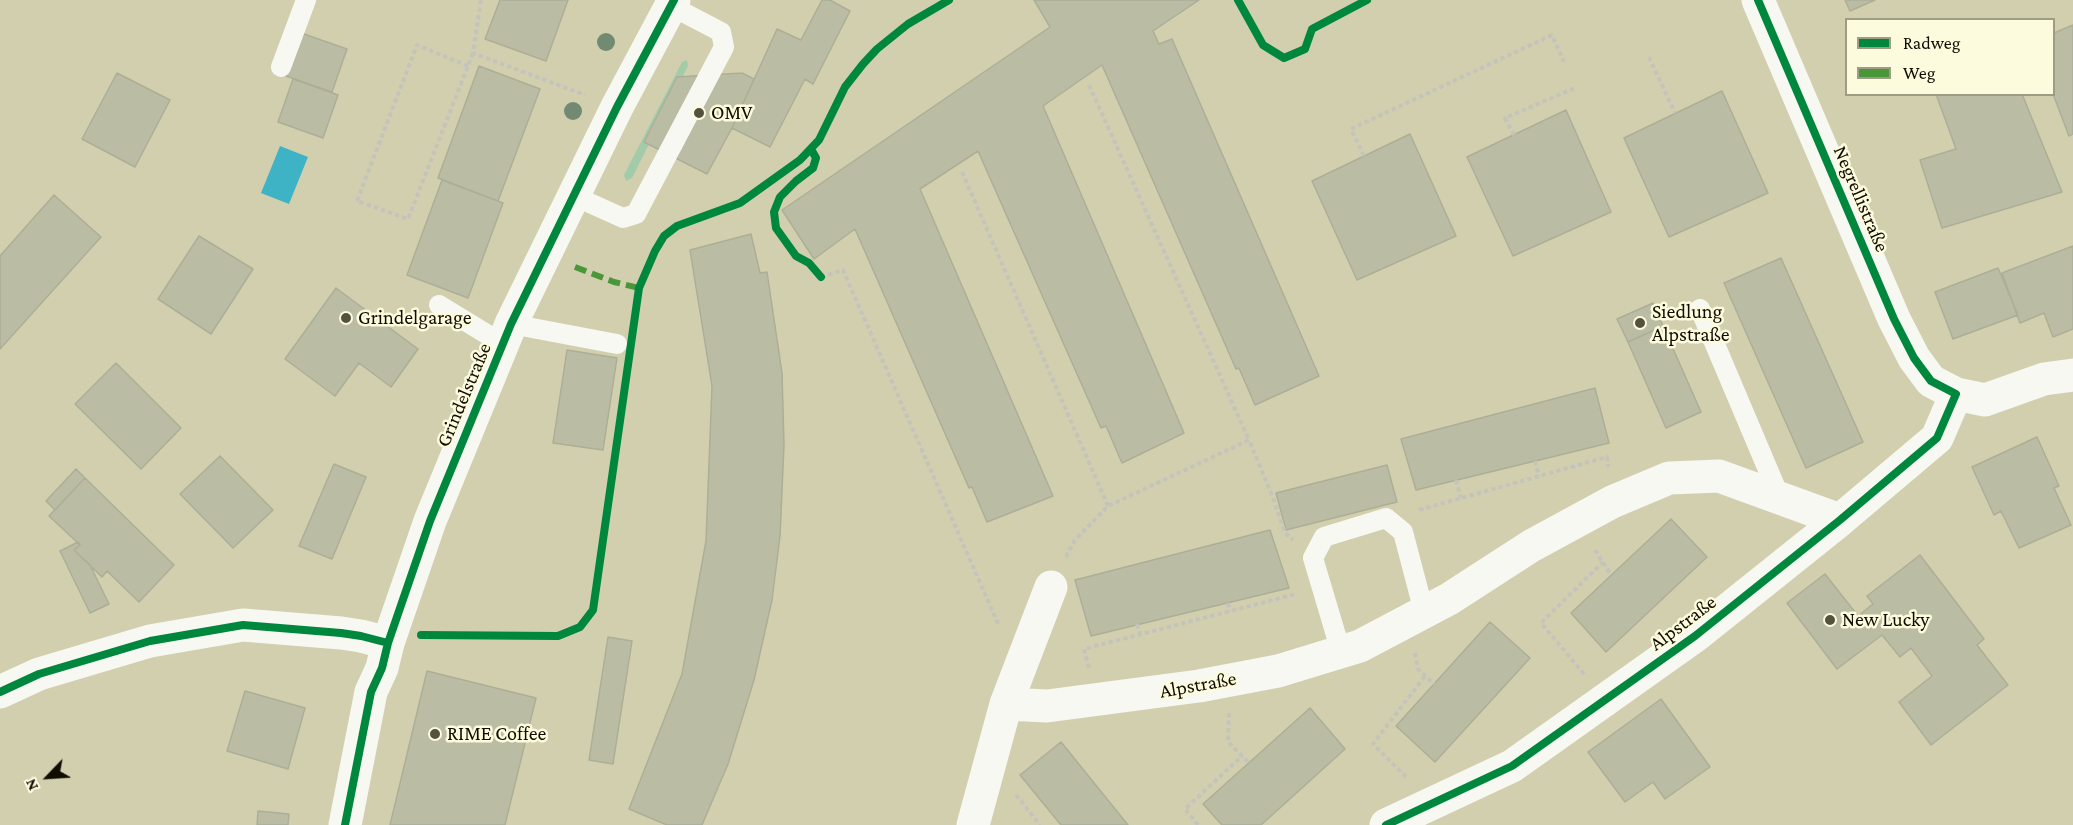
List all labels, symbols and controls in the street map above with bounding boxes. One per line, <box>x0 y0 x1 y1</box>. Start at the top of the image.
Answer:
legend <box>1845 18 2055 96</box>
text: Radweg <box>1903 33 1960 53</box>
text: Weg <box>1903 63 1935 83</box>
place label: OMV <box>711 101 752 125</box>
marker: OMV <box>692 106 706 120</box>
street label: Negrellistraße <box>1828 142 1894 256</box>
place label: Siedlung Alpstraße <box>1652 300 1729 347</box>
place label: Grindelgarage <box>358 306 471 330</box>
marker: Grindelgarage <box>339 311 353 325</box>
marker: Siedlung Alpstraße <box>1633 316 1647 330</box>
street label: Grindelstraße <box>431 339 497 451</box>
street label: Alpstraße <box>1645 590 1721 656</box>
place label: New Lucky <box>1842 608 1929 632</box>
marker: New Lucky <box>1823 613 1837 627</box>
street label: Alpstraße <box>1158 666 1238 704</box>
place label: RIME Coffee <box>447 722 546 746</box>
marker: RIME Coffee <box>428 727 442 741</box>
north arrow <box>18 747 78 807</box>
text: N <box>21 776 41 793</box>

